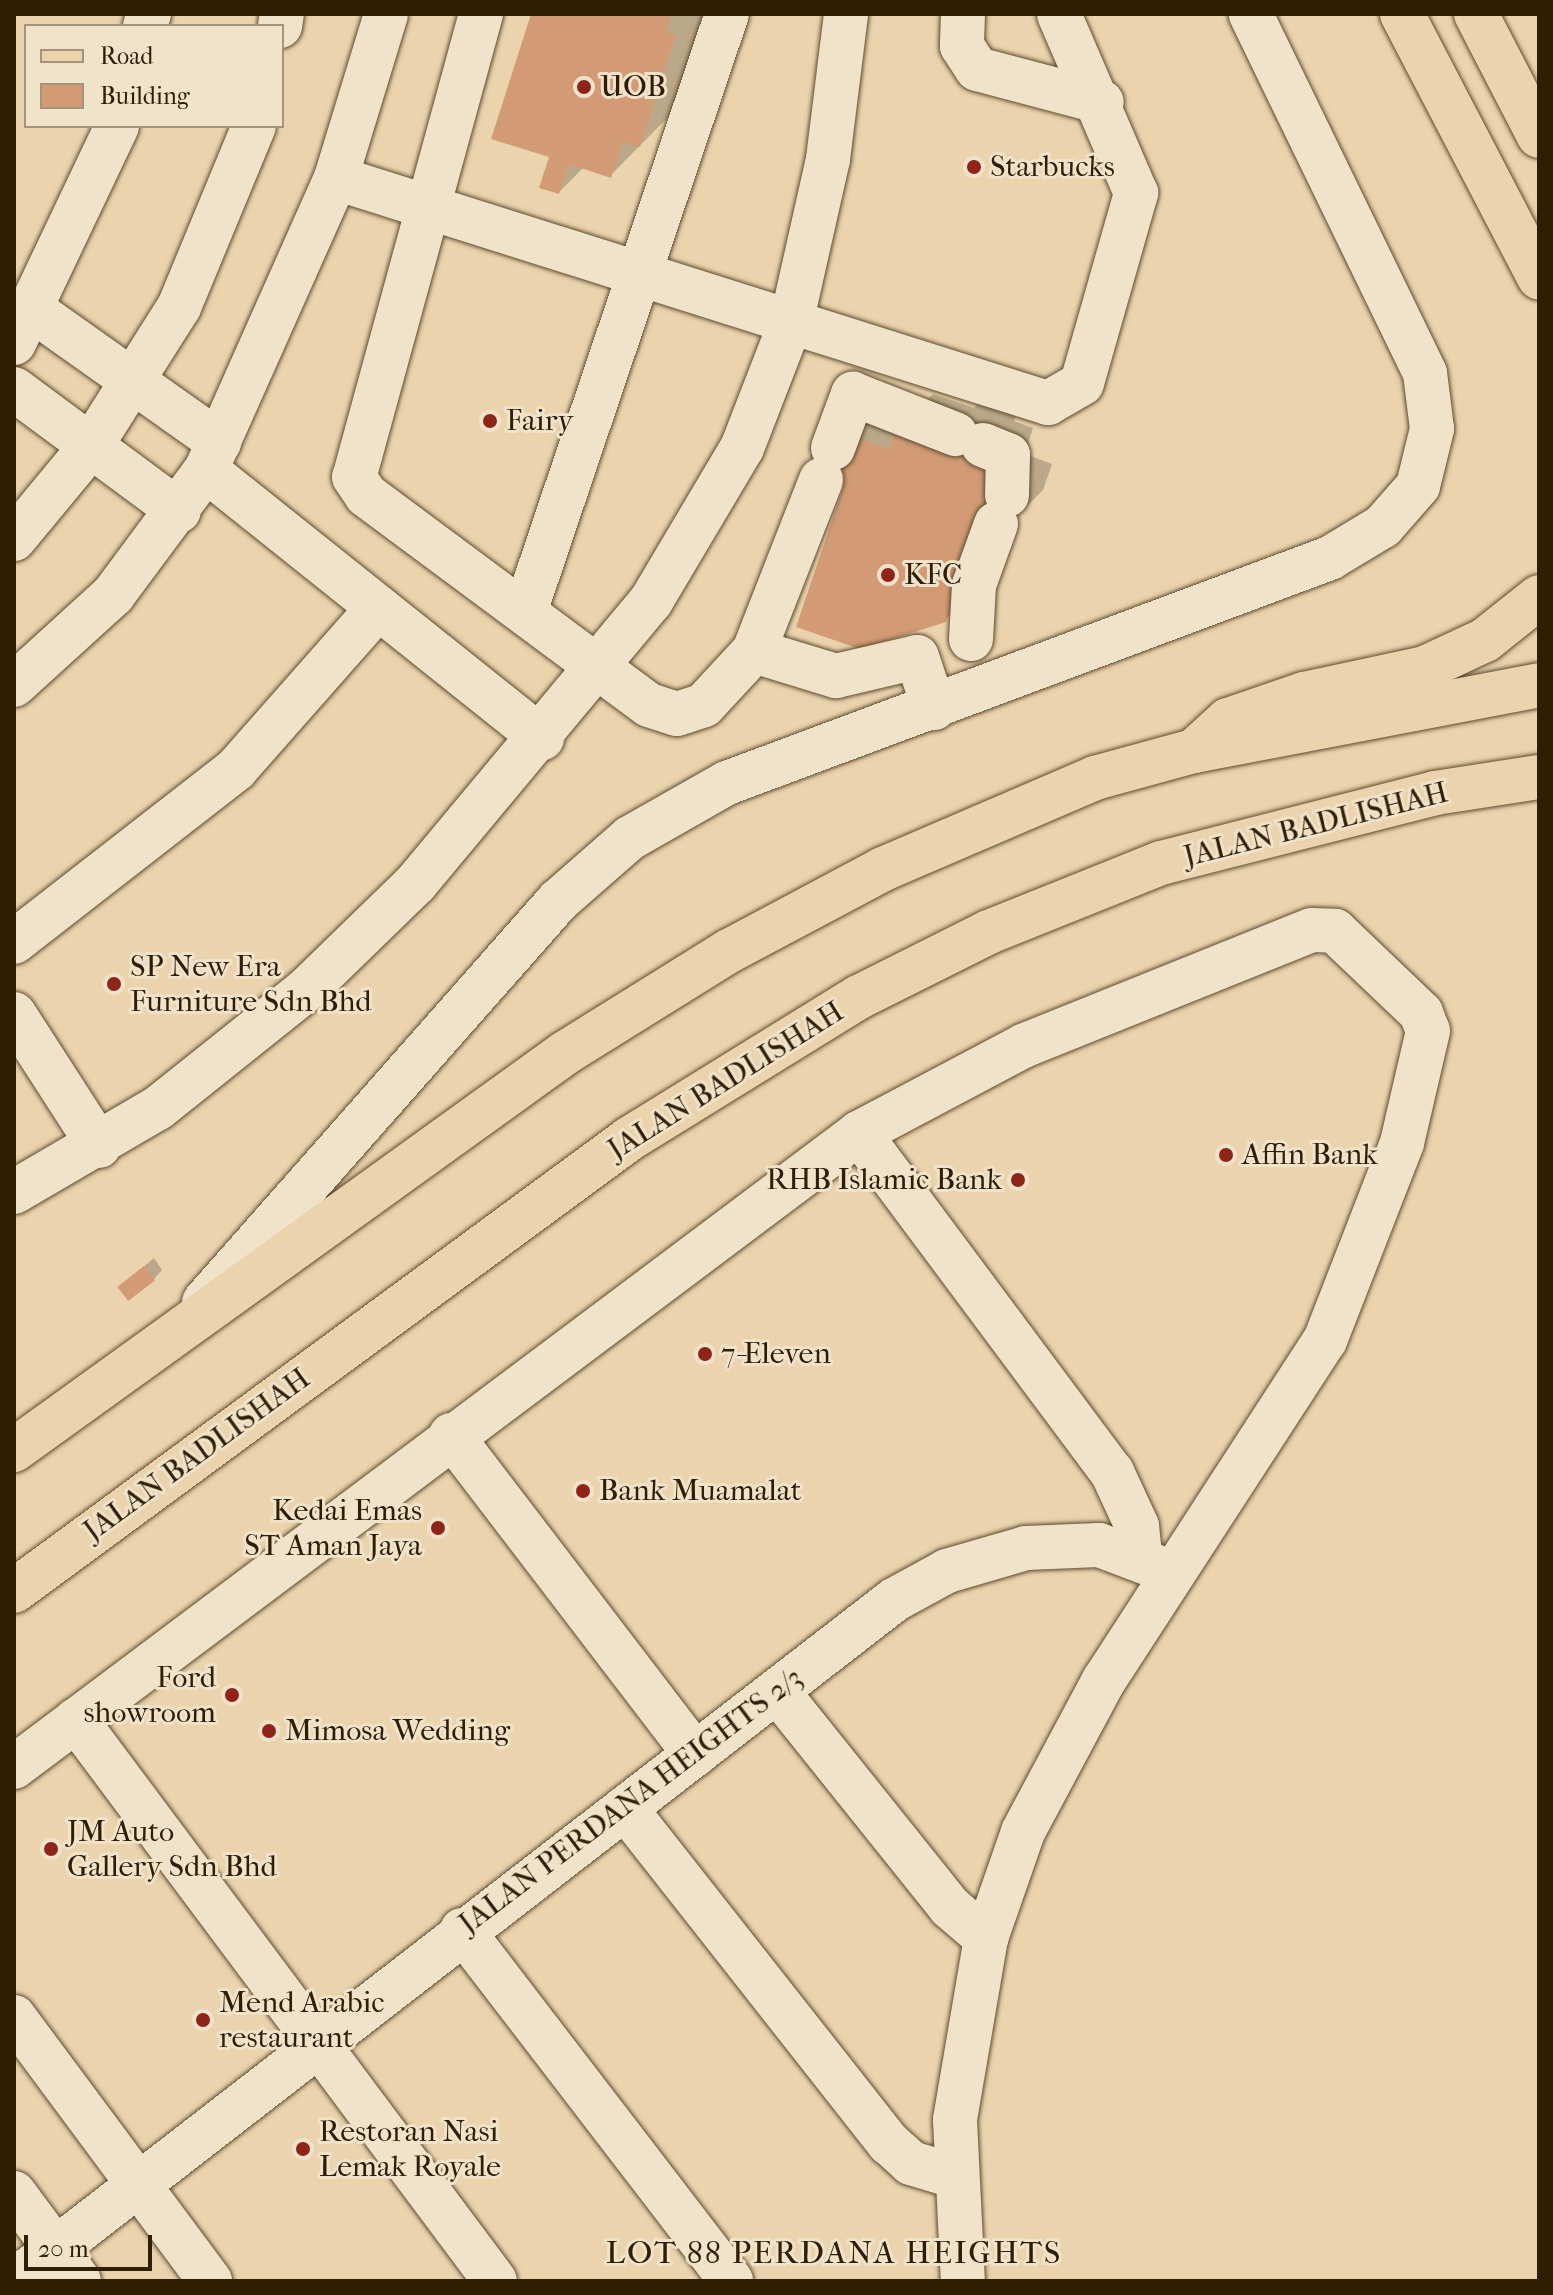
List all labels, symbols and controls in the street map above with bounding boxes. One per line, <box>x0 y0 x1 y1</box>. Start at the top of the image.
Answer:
legend <box>24 24 284 128</box>
text: Road <box>100 42 153 70</box>
place label: UOB <box>600 69 666 105</box>
marker: UOB <box>575 78 593 96</box>
text: Building <box>100 82 190 110</box>
place label: Starbucks <box>990 149 1115 185</box>
marker: Starbucks <box>965 158 983 176</box>
place label: Fairy <box>506 403 573 439</box>
marker: Fairy <box>481 412 499 430</box>
place label: KFC <box>904 557 962 593</box>
marker: KFC <box>879 566 897 584</box>
street label: JALAN BADLISHAH <box>1180 775 1452 875</box>
place label: SP New Era Furniture Sdn Bhd <box>130 949 372 1020</box>
marker: SP New Era Furniture Sdn Bhd <box>105 975 123 993</box>
street label: JALAN BADLISHAH <box>601 994 851 1168</box>
place label: Affin Bank <box>1242 1137 1378 1173</box>
marker: Affin Bank <box>1217 1146 1235 1164</box>
place label: RHB Islamic Bank <box>766 1162 1002 1198</box>
marker: RHB Islamic Bank <box>1009 1171 1027 1189</box>
place label: 7-Eleven <box>721 1336 831 1372</box>
marker: 7-Eleven <box>696 1345 714 1363</box>
street label: JALAN BADLISHAH <box>77 1361 317 1549</box>
place label: Bank Muamalat <box>599 1473 801 1509</box>
marker: Bank Muamalat <box>574 1482 592 1500</box>
place label: Kedai Emas ST Aman Jaya <box>244 1493 422 1564</box>
marker: Kedai Emas ST Aman Jaya <box>429 1519 447 1537</box>
place label: Ford showroom <box>84 1660 216 1730</box>
street label: JALAN PERDANA HEIGHTS 2/3 <box>452 1660 810 1942</box>
marker: Ford showroom <box>223 1686 241 1704</box>
place label: Mimosa Wedding <box>285 1713 510 1749</box>
marker: Mimosa Wedding <box>260 1722 278 1740</box>
place label: JM Auto Gallery Sdn Bhd <box>67 1814 277 1884</box>
marker: JM Auto Gallery Sdn Bhd <box>42 1840 60 1858</box>
place label: Mend Arabic restaurant <box>219 1985 384 2056</box>
marker: Mend Arabic restaurant <box>194 2011 212 2029</box>
place label: Restoran Nasi Lemak Royale <box>319 2114 501 2184</box>
marker: Restoran Nasi Lemak Royale <box>294 2140 312 2158</box>
scale bar <box>28 2219 156 2269</box>
district label: LOT 88 PERDANA HEIGHTS <box>606 2234 1062 2272</box>
text: 20 m <box>38 2235 89 2263</box>

